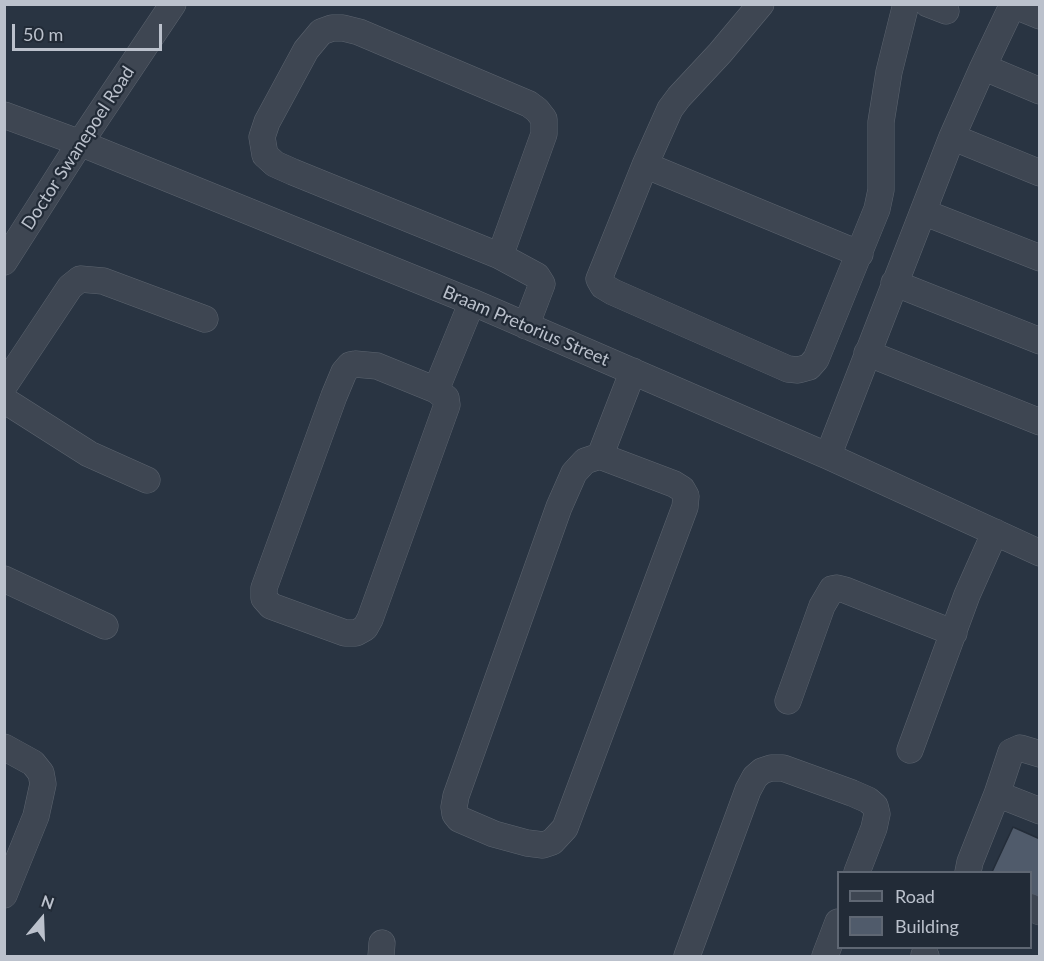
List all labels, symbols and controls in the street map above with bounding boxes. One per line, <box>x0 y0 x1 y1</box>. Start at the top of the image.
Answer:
scale bar <box>15 12 165 50</box>
text: 50 m <box>23 23 63 45</box>
street label: Doctor Swanepoel Road <box>17 62 139 234</box>
street label: Braam Pretorius Street <box>440 281 612 371</box>
legend <box>837 871 1032 949</box>
text: Road <box>895 885 935 907</box>
north arrow <box>12 889 72 949</box>
text: N <box>39 891 57 912</box>
text: Building <box>895 915 959 937</box>

